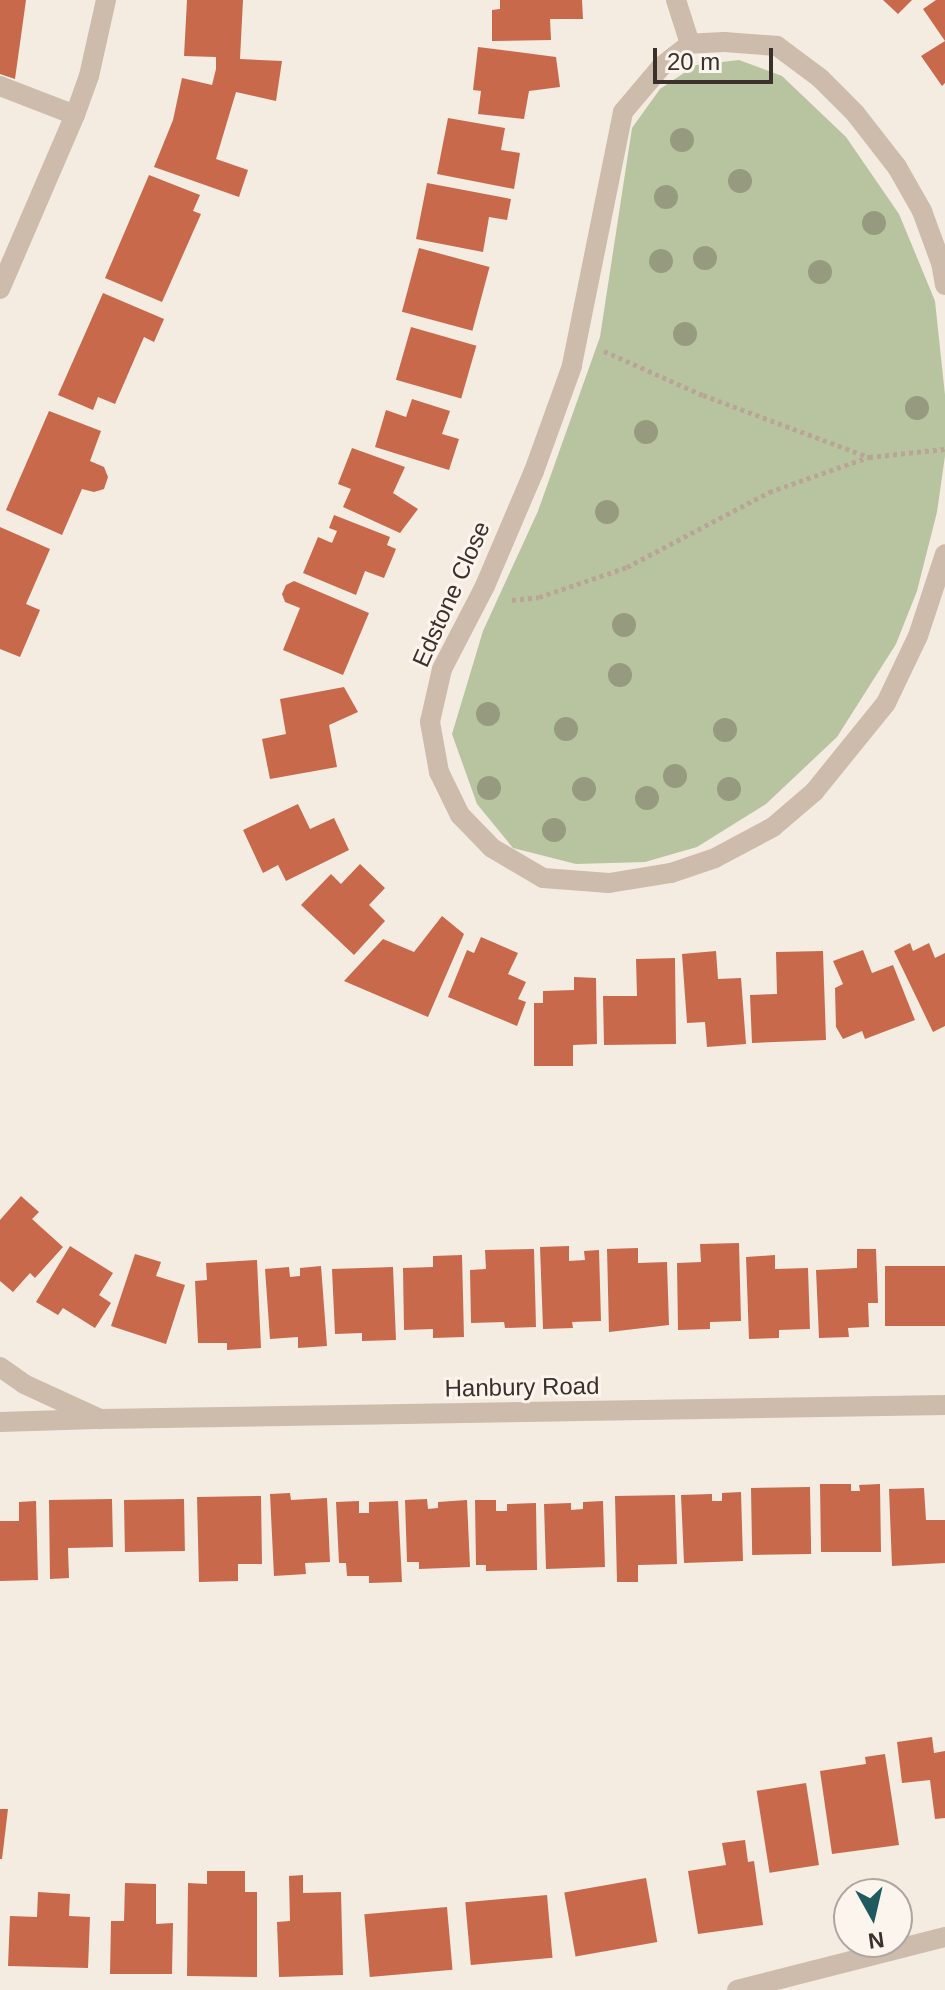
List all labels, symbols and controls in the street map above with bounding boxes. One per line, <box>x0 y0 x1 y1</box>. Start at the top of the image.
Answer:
scale bar <box>657 32 777 82</box>
text: 20 m <box>667 48 720 75</box>
street label: Edstone Close <box>406 517 496 671</box>
street label: Hanbury Road <box>444 1371 600 1403</box>
north arrow <box>833 1878 913 1958</box>
text: N <box>867 1927 886 1954</box>

